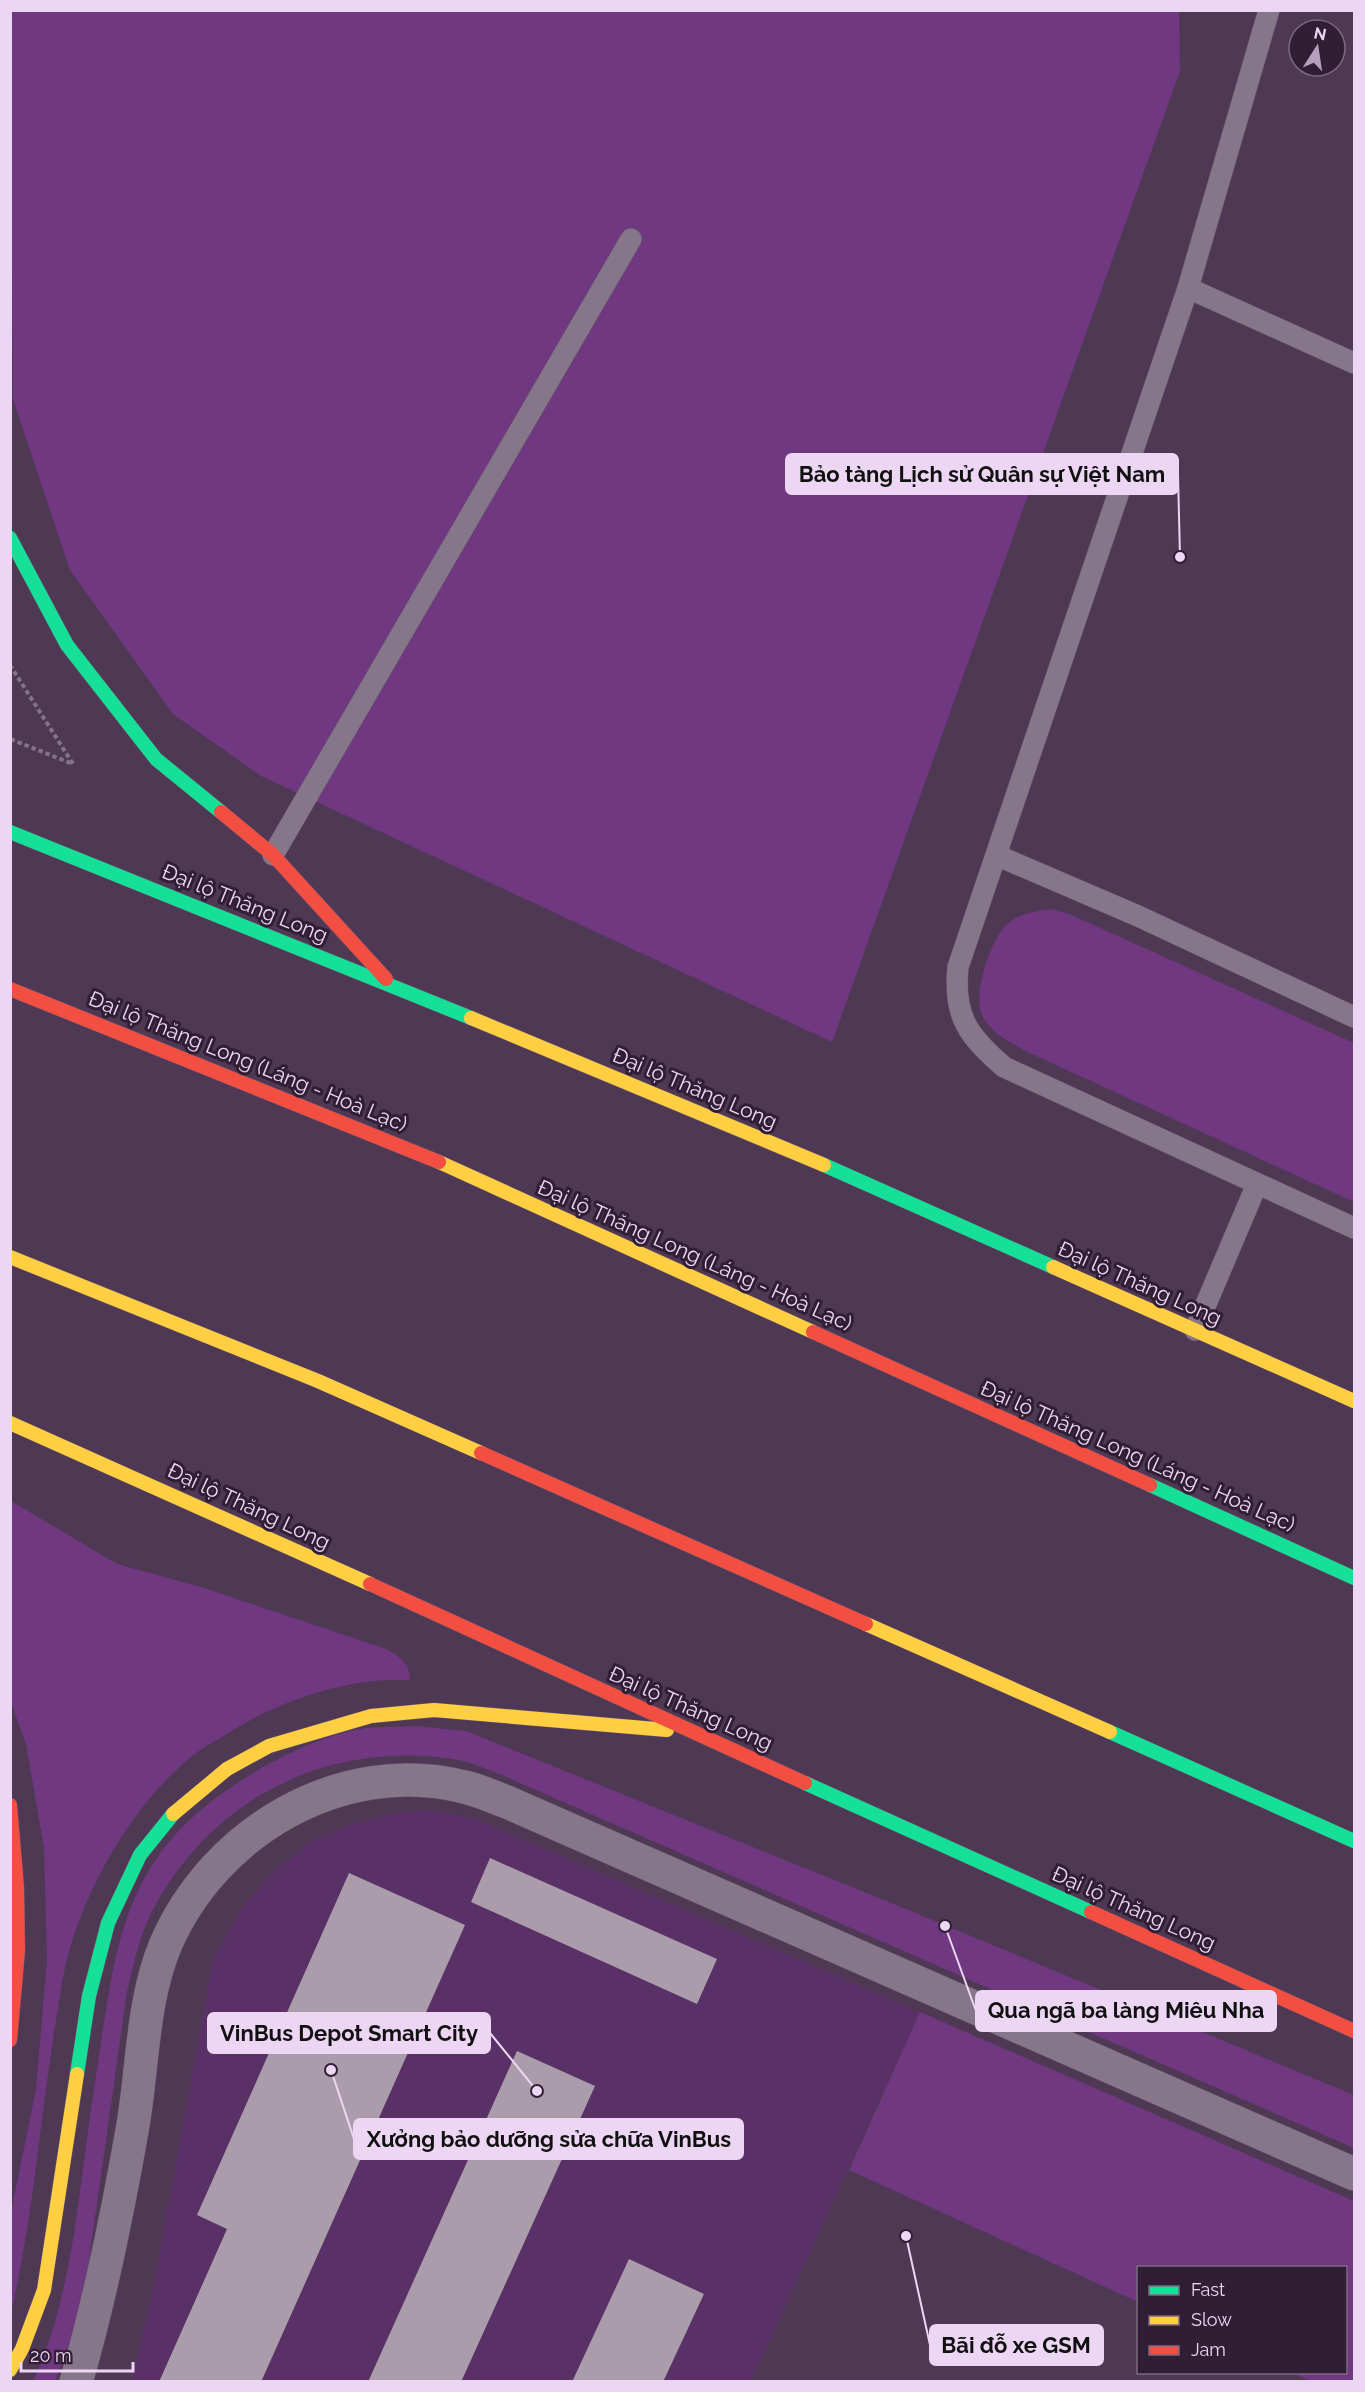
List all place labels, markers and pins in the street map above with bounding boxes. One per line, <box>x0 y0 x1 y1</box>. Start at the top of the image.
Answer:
callout: Bảo tàng Lịch sử Quân sự Việt Nam <box>786 454 1178 494</box>
callout: Qua ngã ba làng Miêu Nha <box>976 1991 1276 2031</box>
callout: VinBus Depot Smart City <box>208 2013 490 2053</box>
callout: Xưởng bảo dưỡng sửa chữa VinBus <box>354 2119 743 2159</box>
callout: Bãi đỗ xe GSM <box>930 2325 1103 2365</box>

